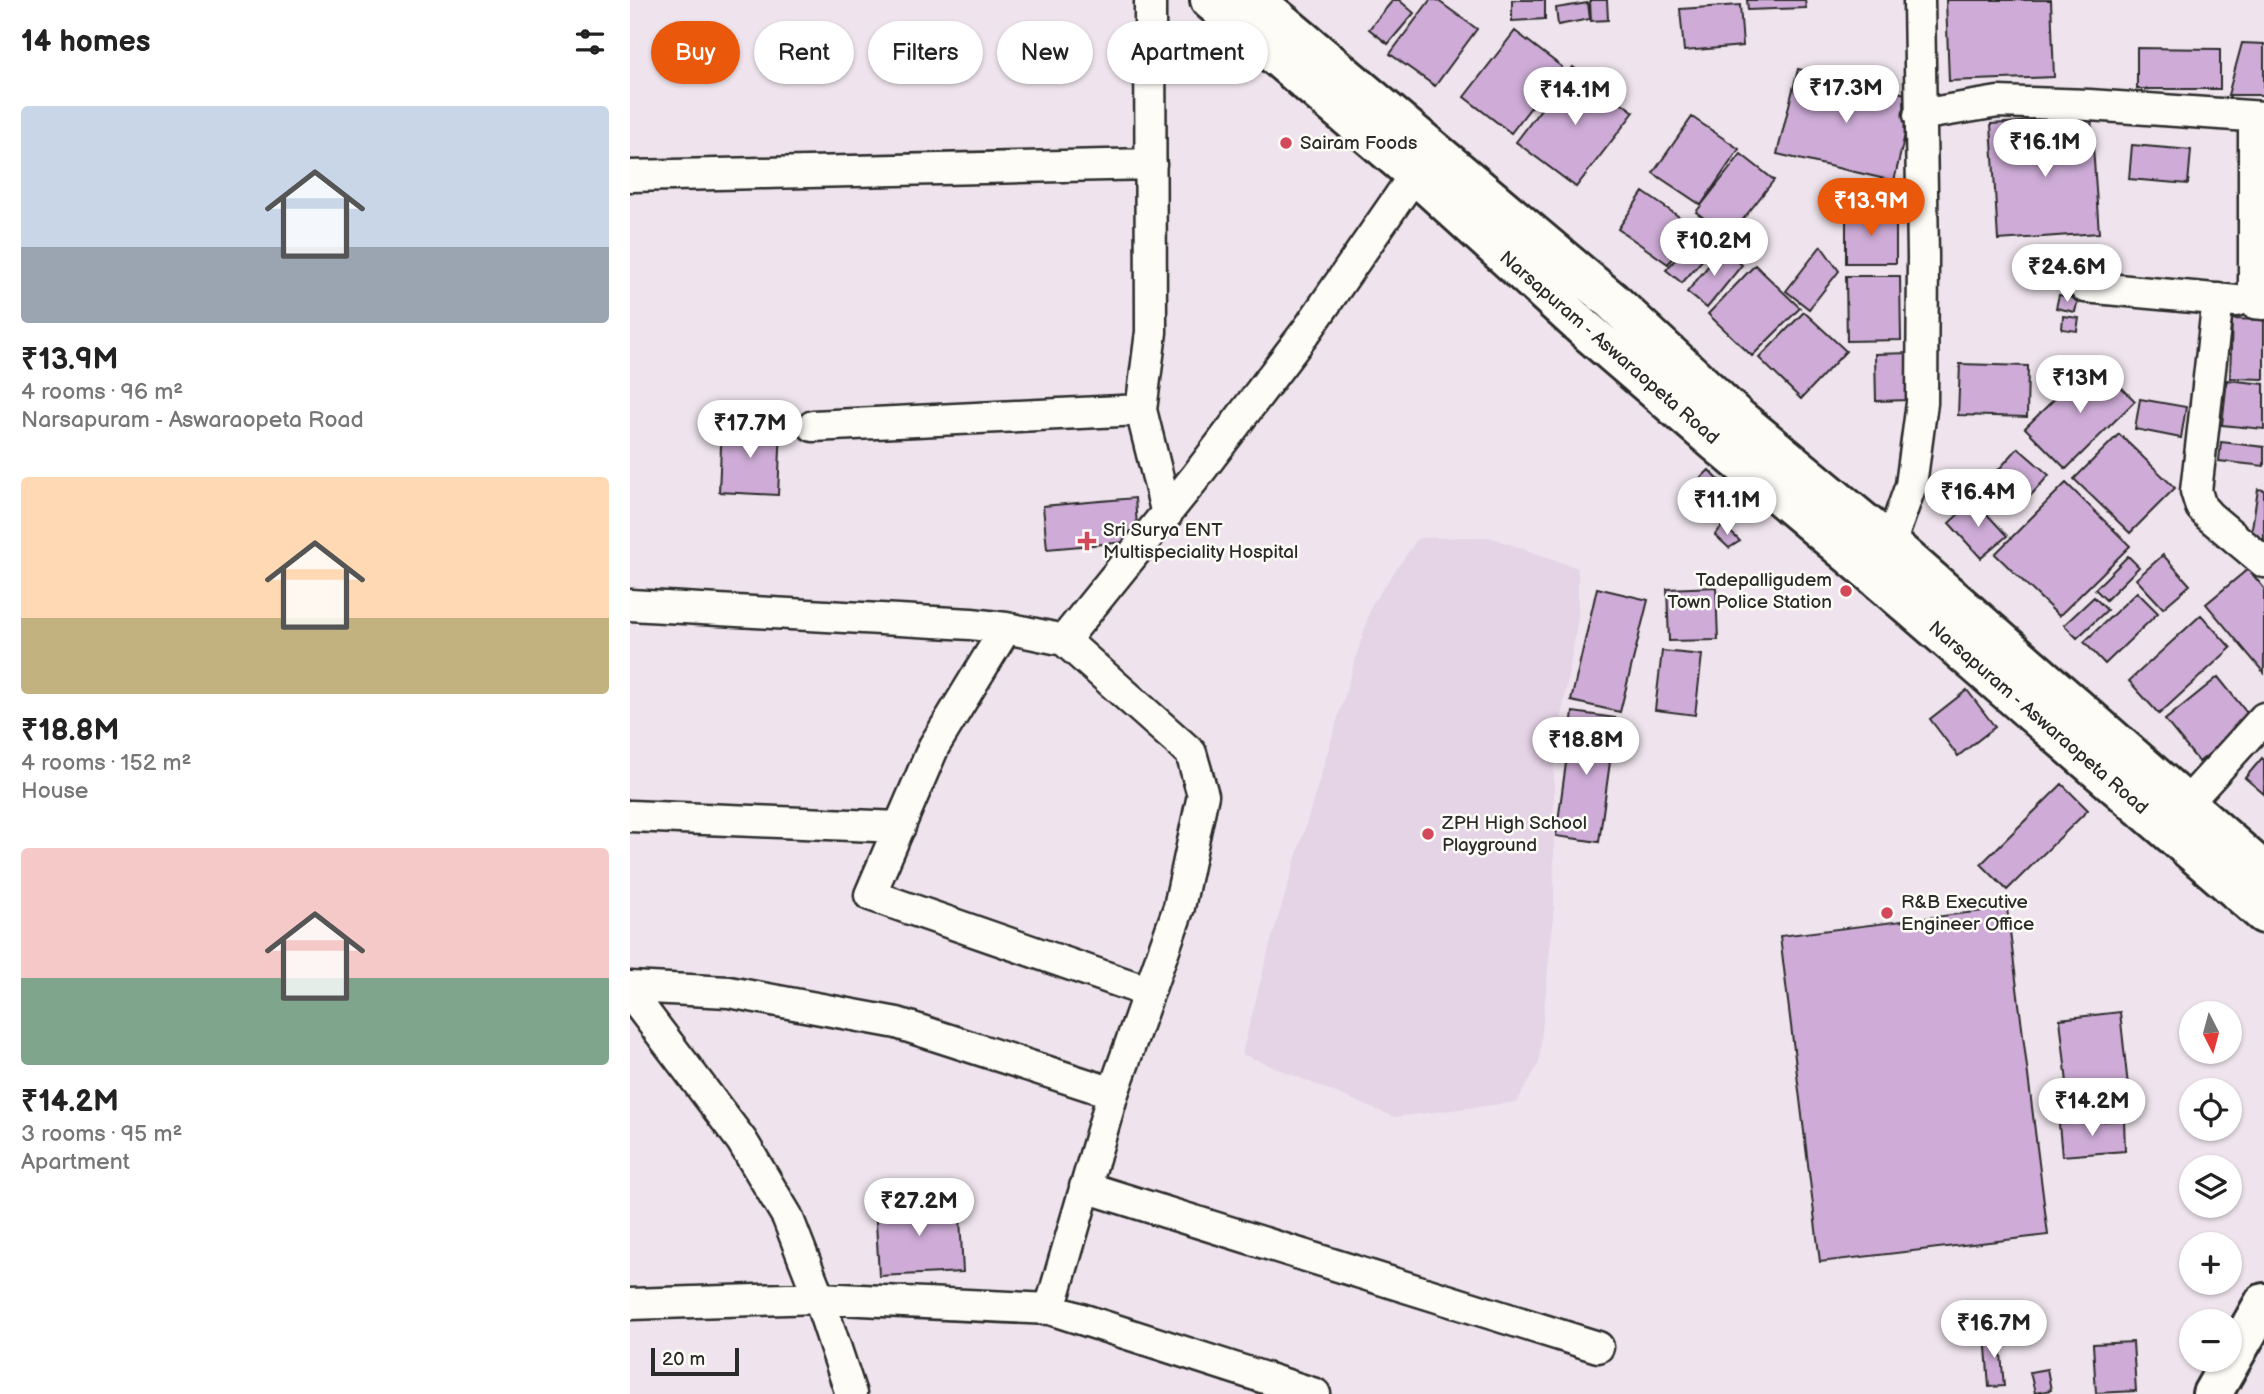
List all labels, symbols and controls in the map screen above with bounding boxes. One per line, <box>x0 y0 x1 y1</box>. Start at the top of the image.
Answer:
chip: Buy <box>651 21 740 84</box>
chip: Rent <box>754 21 854 84</box>
chip: Filters <box>868 21 983 84</box>
chip: New <box>997 21 1093 84</box>
chip: Apartment <box>1107 21 1268 84</box>
icon: filters <box>571 23 609 61</box>
text: 14 homes <box>21 24 150 60</box>
pin: ₹17.3M <box>1789 66 1903 125</box>
pin: ₹14.1M <box>1518 68 1632 127</box>
text: ₹17.3M <box>1809 74 1883 102</box>
text: ₹14.1M <box>1540 76 1610 104</box>
pin: ₹16.1M <box>1988 120 2102 179</box>
text: ₹16.1M <box>2009 128 2081 156</box>
place label: Sairam Foods <box>1300 132 1417 155</box>
marker: Sairam Foods <box>1278 135 1294 151</box>
icon: home <box>252 151 378 277</box>
pin: ₹13.9M <box>1814 178 1928 238</box>
text: ₹13.9M <box>1834 187 1908 215</box>
pin: ₹10.2M <box>1657 218 1771 278</box>
text: ₹10.2M <box>1676 227 1752 255</box>
pin: ₹24.6M <box>2010 244 2124 304</box>
street label: Narsapuram - Aswaraopeta Road <box>1495 246 1723 450</box>
text: ₹24.6M <box>2028 253 2106 281</box>
text: ₹13.9M <box>21 342 118 378</box>
pin: ₹13M <box>2039 356 2121 415</box>
text: ₹13M <box>2052 364 2108 392</box>
text: 4 rooms · 96 m² <box>21 378 183 406</box>
pin: ₹17.7M <box>693 400 807 460</box>
text: Narsapuram - Aswaraopeta Road <box>21 406 364 434</box>
text: ₹17.7M <box>713 409 787 437</box>
pin: ₹16.4M <box>1921 470 2035 529</box>
pin: ₹11.1M <box>1670 477 1784 537</box>
text: ₹16.4M <box>1940 478 2016 506</box>
text: ₹11.1M <box>1693 486 1761 514</box>
place label: Sri Surya ENT Multispeciality Hospital <box>1103 519 1298 564</box>
icon: home <box>252 522 378 648</box>
marker: Sri Surya ENT Multispeciality Hospital <box>1077 531 1097 551</box>
place label: Tadepalligudem Town Police Station <box>1667 569 1832 614</box>
marker: Tadepalligudem Town Police Station <box>1838 583 1854 599</box>
street label: Narsapuram - Aswaraopeta Road <box>1924 616 2152 820</box>
text: ₹18.8M <box>21 713 119 749</box>
pin: ₹18.8M <box>1529 718 1643 777</box>
text: ₹18.8M <box>1548 726 1624 754</box>
text: 4 rooms · 152 m² <box>21 749 191 777</box>
text: House <box>21 777 88 805</box>
place label: ZPH High School Playground <box>1441 812 1587 857</box>
marker: ZPH High School Playground <box>1420 826 1436 842</box>
place label: R&B Executive Engineer Office <box>1901 891 2034 936</box>
icon: home <box>252 893 378 1019</box>
marker: R&B Executive Engineer Office <box>1879 905 1895 921</box>
north arrow <box>2179 1001 2242 1064</box>
map controls <box>2179 1001 2242 1372</box>
pin: ₹14.2M <box>2035 1078 2149 1138</box>
button: locate <box>2179 1078 2242 1141</box>
text: ₹14.2M <box>21 1084 119 1120</box>
text: ₹14.2M <box>2054 1087 2130 1115</box>
text: 3 rooms · 95 m² <box>21 1120 182 1148</box>
text: Apartment <box>21 1148 130 1176</box>
button: layers <box>2179 1155 2242 1218</box>
pin: ₹27.2M <box>862 1178 976 1238</box>
text: ₹27.2M <box>880 1187 958 1215</box>
button: + <box>2179 1232 2242 1295</box>
pin: ₹16.7M <box>1937 1300 2051 1360</box>
text: ₹16.7M <box>1957 1309 2031 1337</box>
button: − <box>2179 1309 2242 1372</box>
scale bar <box>651 1345 738 1377</box>
text: 20 m <box>662 1348 705 1371</box>

